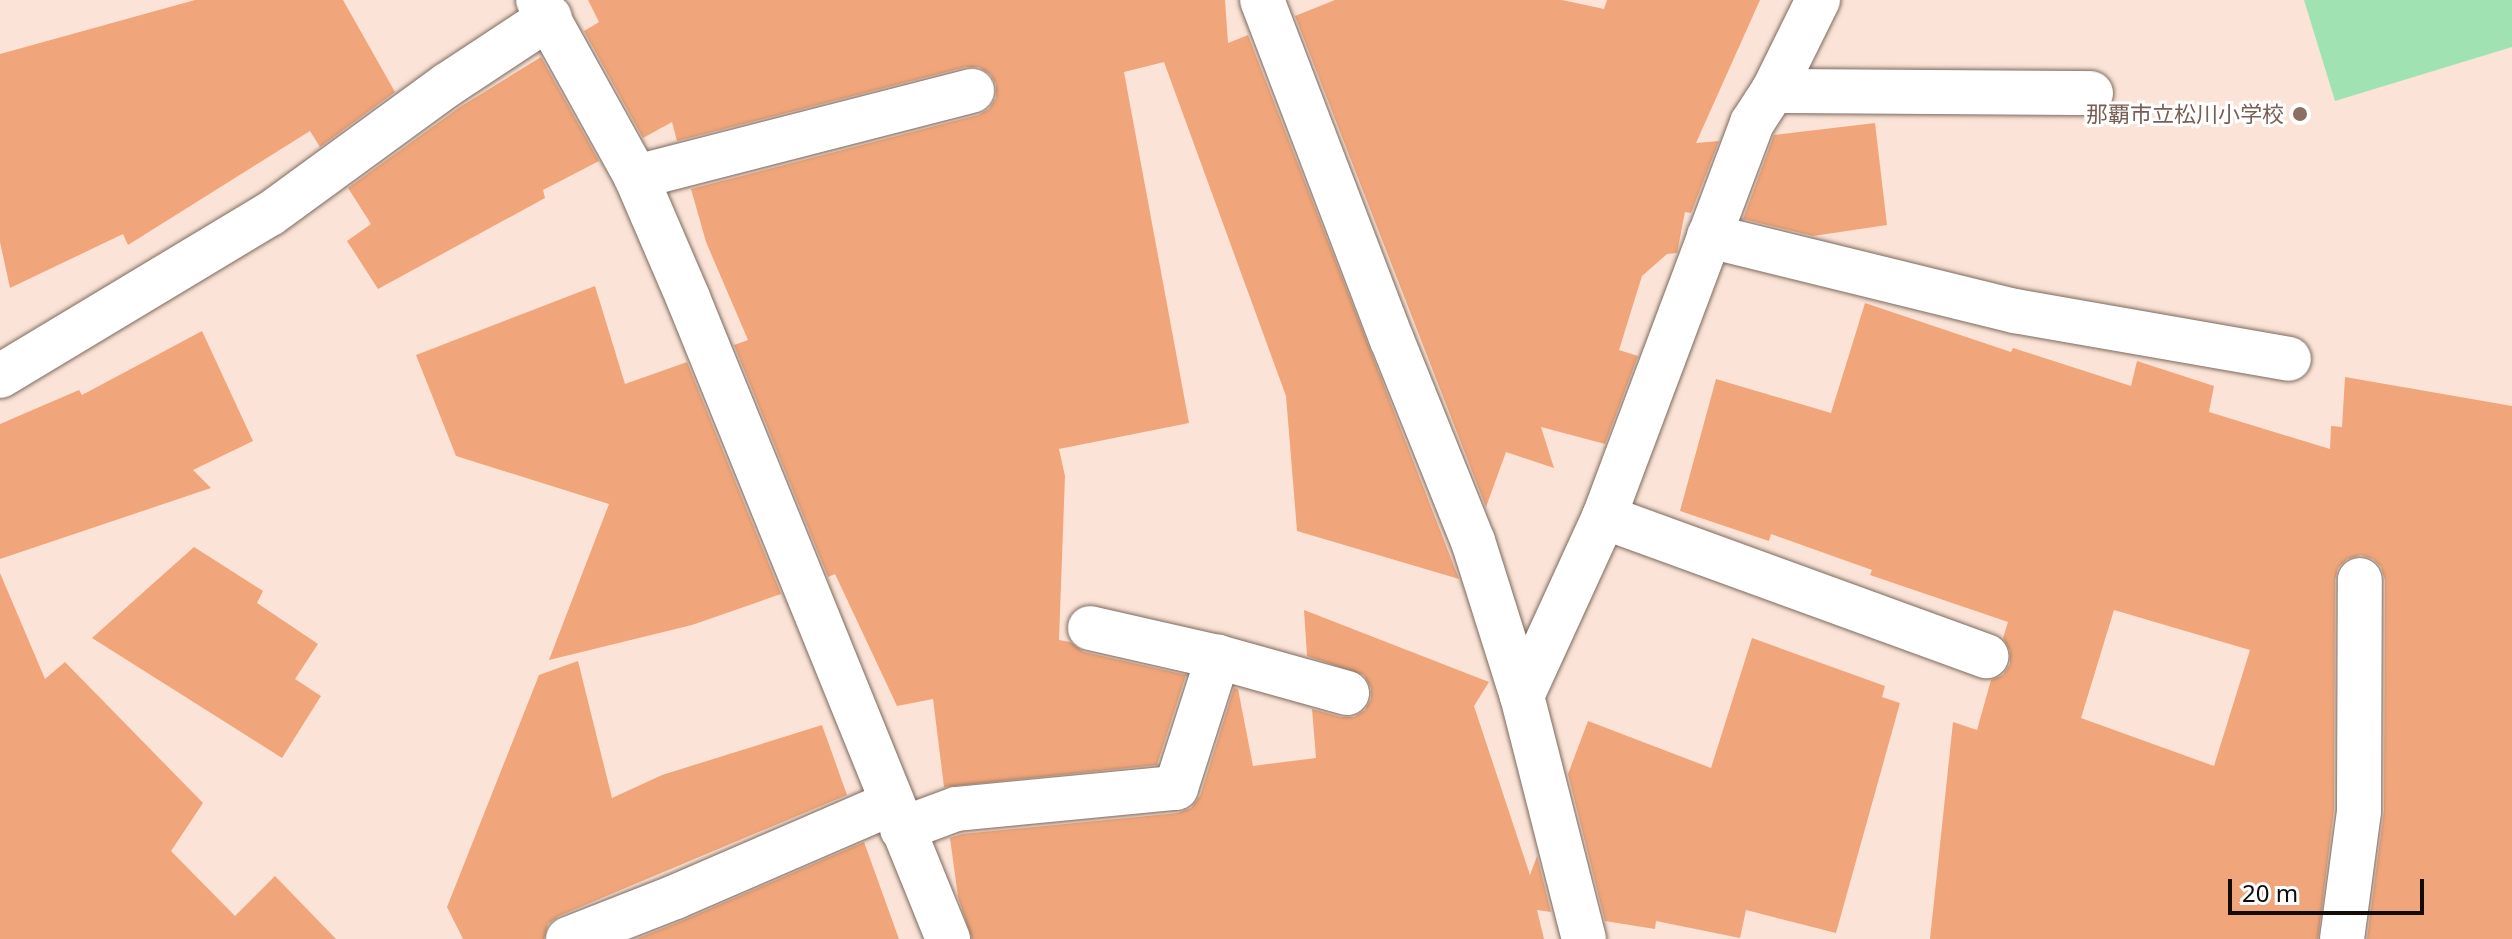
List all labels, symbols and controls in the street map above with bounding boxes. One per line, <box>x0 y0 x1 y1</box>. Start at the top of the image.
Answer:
place label: 那覇市立松川小学校 <box>2086 101 2284 127</box>
marker: 那覇市立松川小学校 <box>2291 105 2309 123</box>
scale bar <box>2232 863 2428 913</box>
text: 20 m <box>2242 876 2298 909</box>

